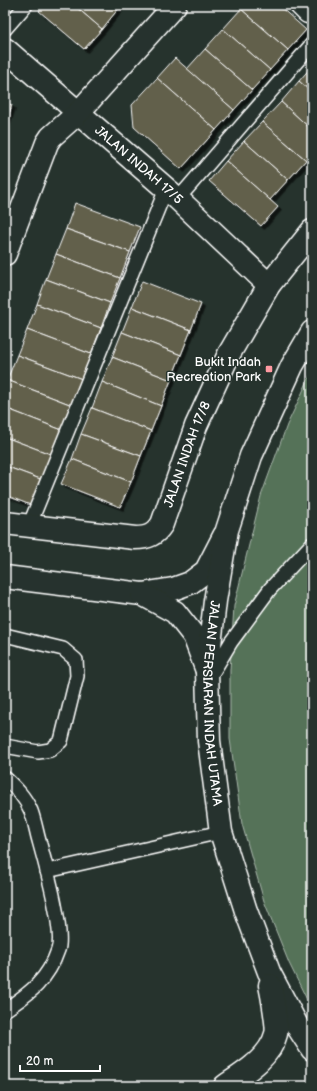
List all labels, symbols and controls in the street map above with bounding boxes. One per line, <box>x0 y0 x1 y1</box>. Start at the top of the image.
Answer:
street label: JALAN INDAH 17/5 <box>91 122 186 207</box>
place label: Bukit Indah Recreation Park <box>166 354 262 385</box>
marker: Bukit Indah Recreation Park <box>264 364 274 374</box>
street label: JALAN INDAH 17/8 <box>160 399 214 509</box>
street label: JALAN PERSIARAN INDAH UTAMA <box>199 600 226 807</box>
scale bar <box>20 1047 100 1073</box>
text: 20 m <box>26 1054 53 1069</box>

